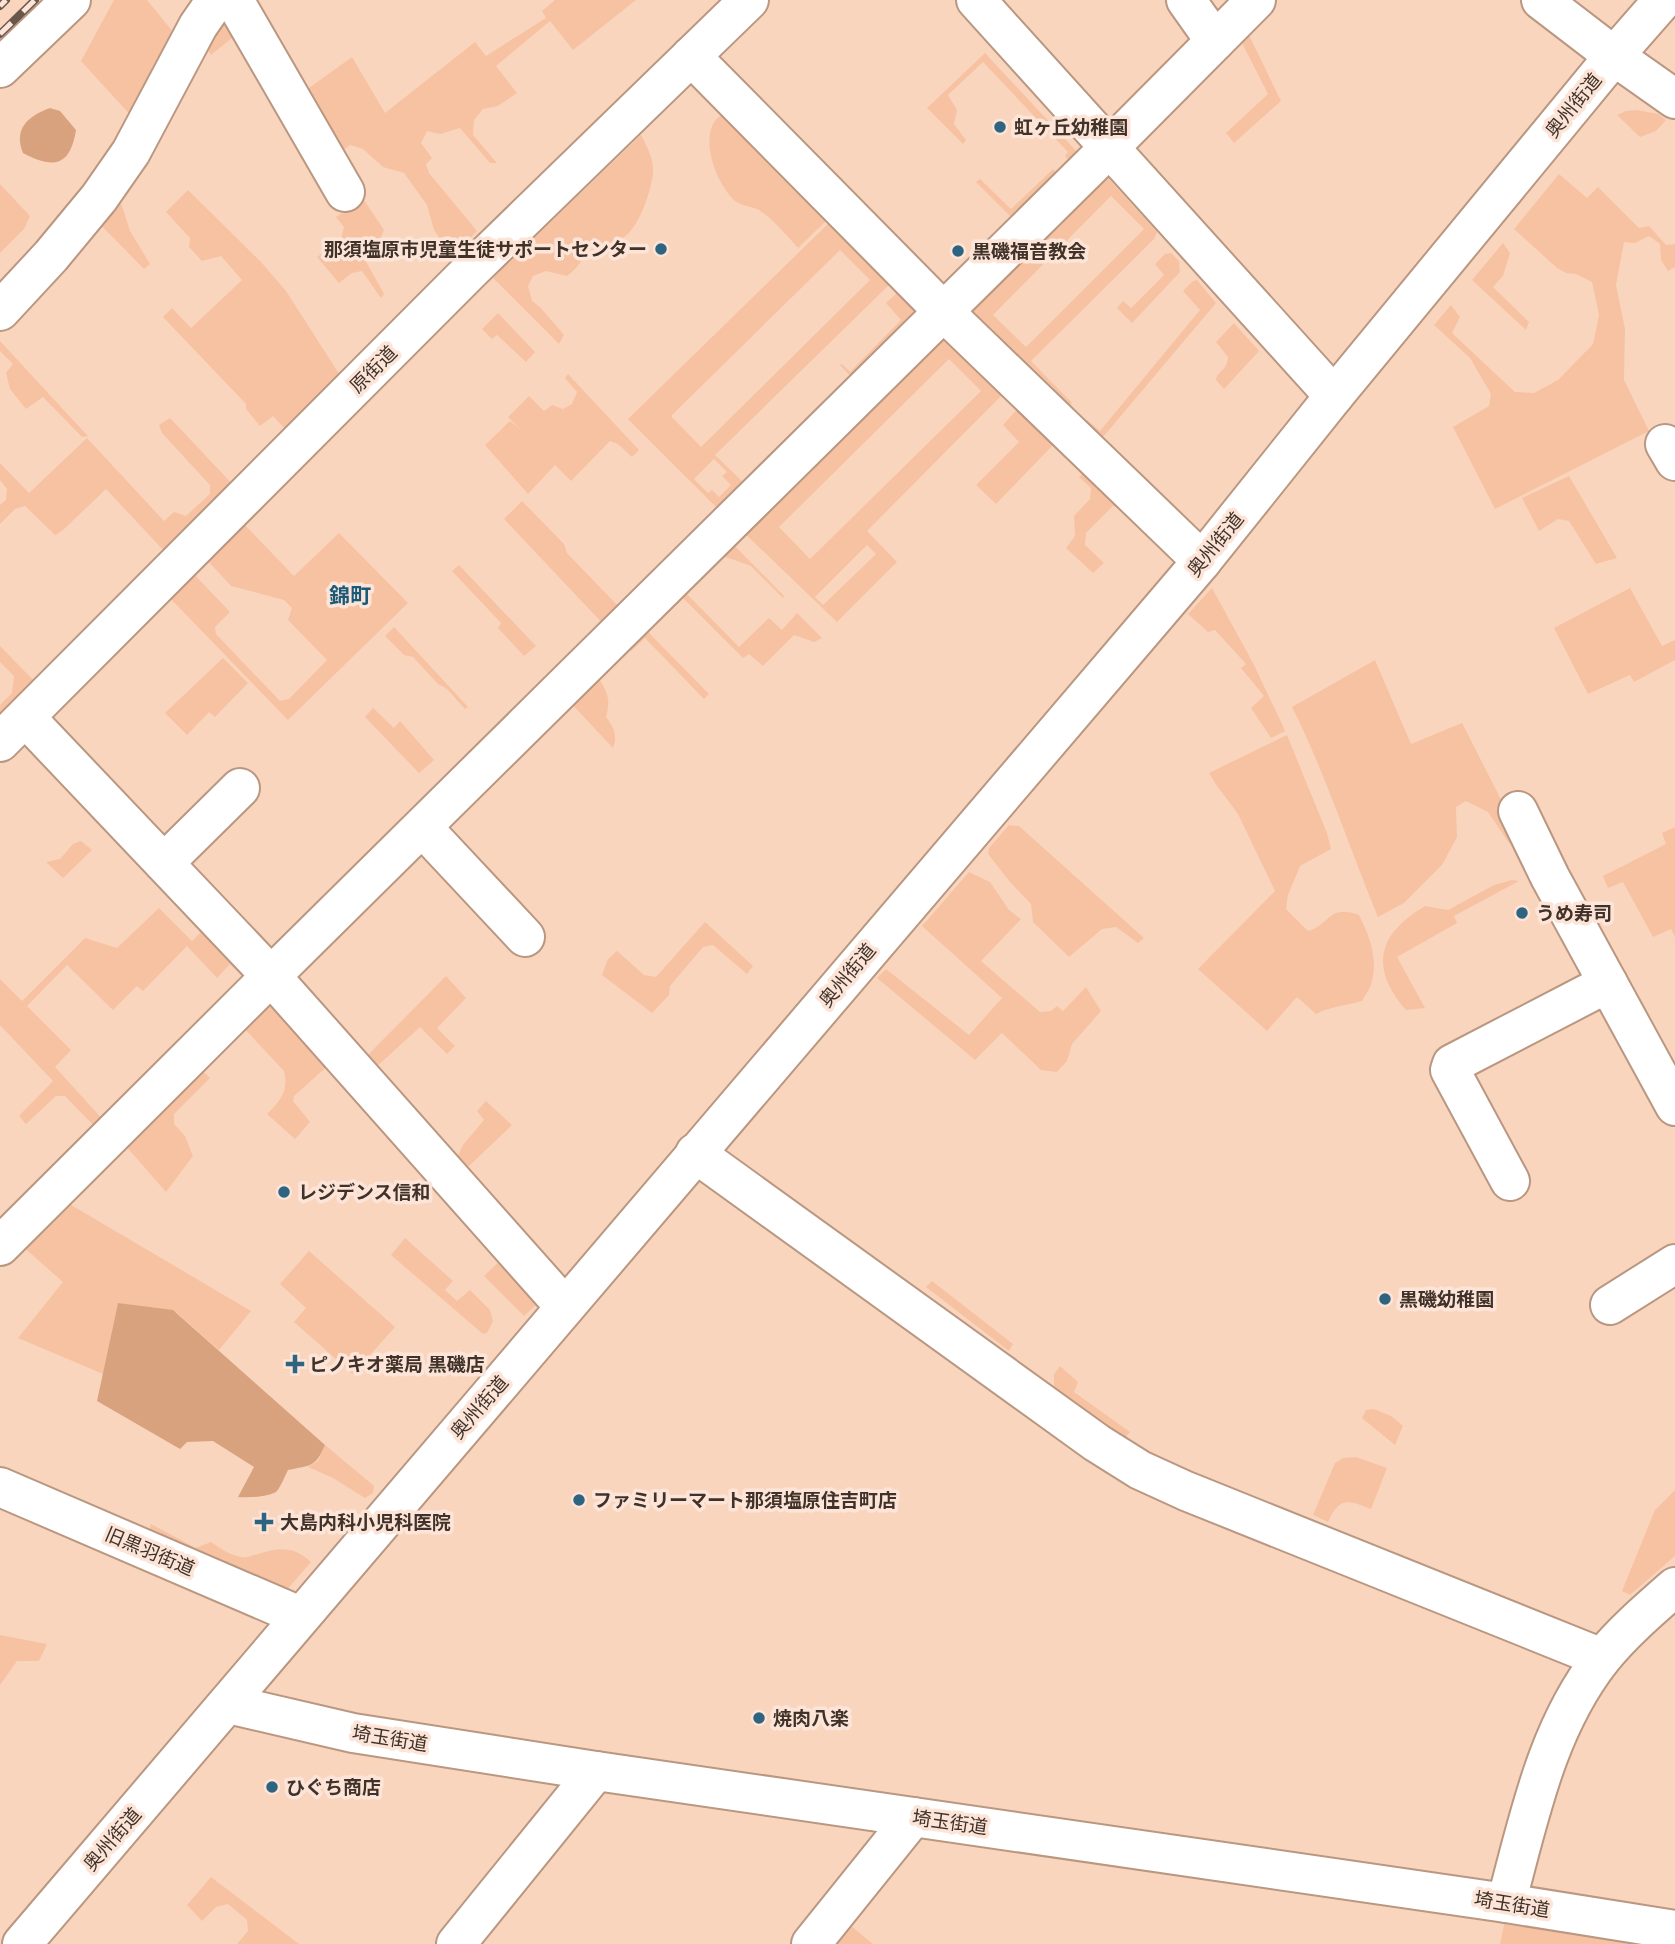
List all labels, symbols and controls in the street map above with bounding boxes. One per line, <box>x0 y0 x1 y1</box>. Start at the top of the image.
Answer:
street label: 奥州街道 <box>1541 69 1605 141</box>
place label: 虹ヶ丘幼稚園 <box>1014 117 1128 138</box>
marker: 虹ヶ丘幼稚園 <box>992 119 1008 135</box>
place label: 那須塩原市児童生徒サポートセンター <box>324 239 647 260</box>
marker: 那須塩原市児童生徒サポートセンター <box>653 241 669 257</box>
place label: 黒磯福音教会 <box>972 241 1086 262</box>
marker: 黒磯福音教会 <box>950 243 966 259</box>
street label: 原街道 <box>346 342 401 397</box>
street label: 奥州街道 <box>1183 508 1247 580</box>
district label: 錦町 <box>329 584 371 608</box>
place label: うめ寿司 <box>1536 903 1612 924</box>
marker: うめ寿司 <box>1514 905 1530 921</box>
street label: 奥州街道 <box>815 939 880 1011</box>
place label: レジデンス信和 <box>298 1182 431 1203</box>
marker: レジデンス信和 <box>276 1184 292 1200</box>
place label: 黒磯幼稚園 <box>1399 1289 1494 1310</box>
marker: 黒磯幼稚園 <box>1377 1291 1393 1307</box>
place label: ピノキオ薬局 黒磯店 <box>309 1354 485 1375</box>
marker: ピノキオ薬局 黒磯店 <box>287 1356 303 1372</box>
street label: 奥州街道 <box>447 1372 512 1443</box>
place label: ファミリーマート那須塩原住吉町店 <box>593 1490 897 1511</box>
marker: ファミリーマート那須塩原住吉町店 <box>571 1492 587 1508</box>
marker: 大島内科小児科医院 <box>254 1512 274 1532</box>
place label: 大島内科小児科医院 <box>280 1512 451 1533</box>
street label: 旧黒羽街道 <box>102 1523 198 1580</box>
place label: 焼肉八楽 <box>773 1708 849 1729</box>
marker: 焼肉八楽 <box>751 1710 767 1726</box>
street label: 埼玉街道 <box>351 1722 429 1755</box>
place label: ひぐち商店 <box>286 1777 381 1798</box>
marker: ひぐち商店 <box>264 1779 280 1795</box>
street label: 奥州街道 <box>80 1804 145 1875</box>
street label: 埼玉街道 <box>911 1807 989 1838</box>
street label: 埼玉街道 <box>1473 1888 1551 1921</box>

